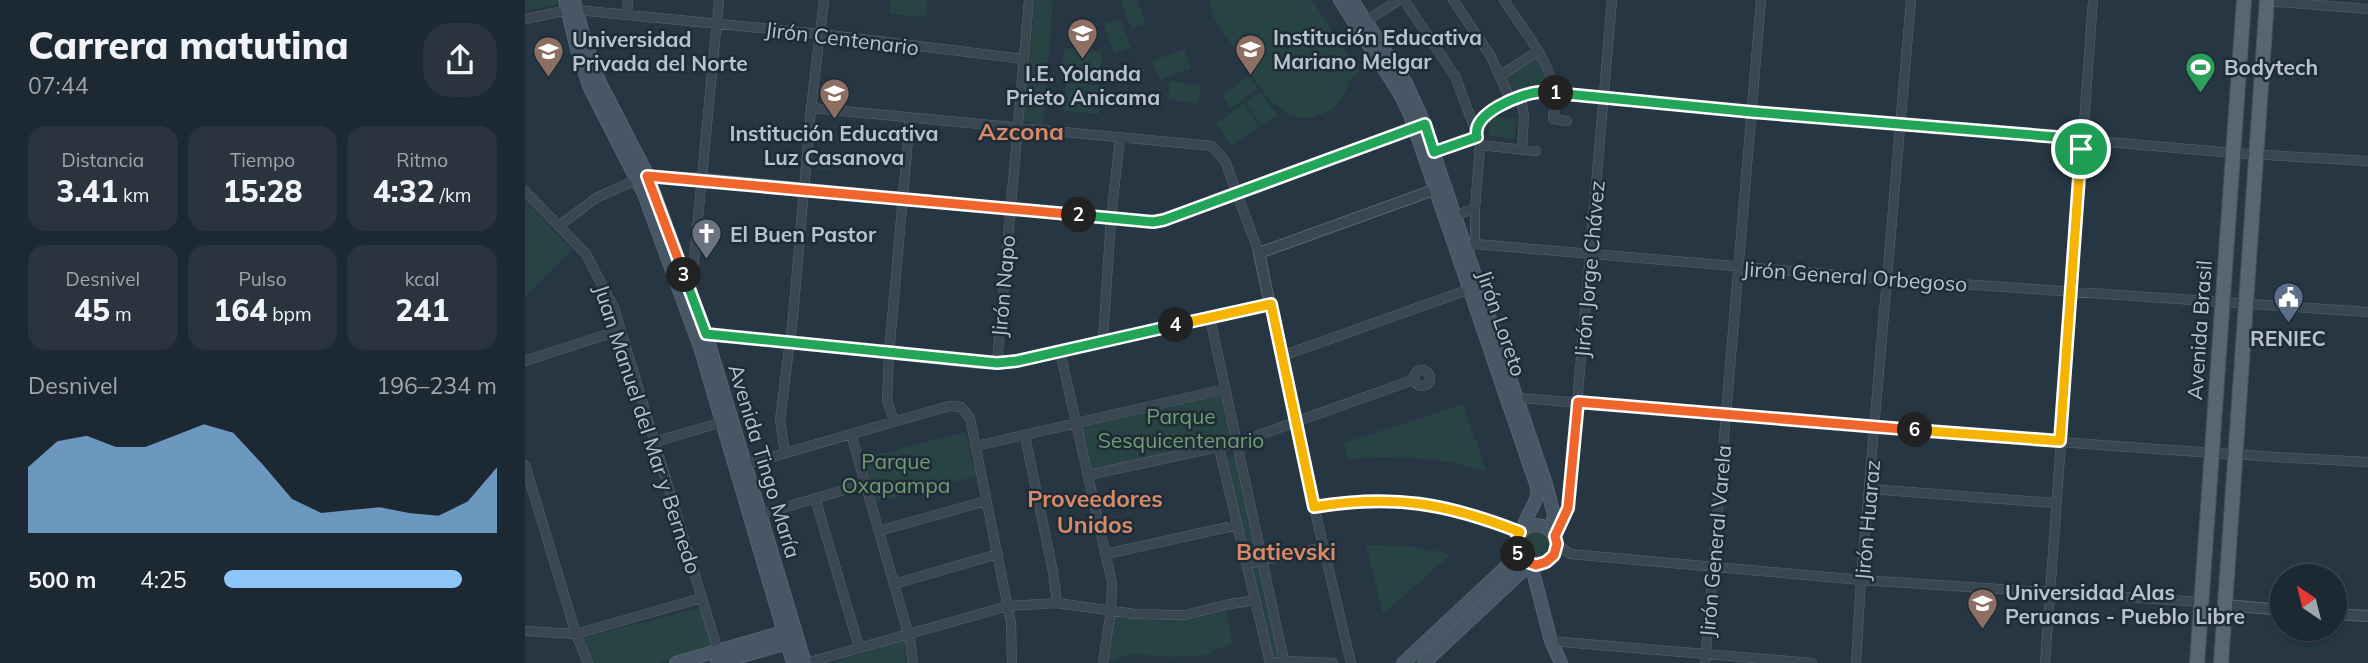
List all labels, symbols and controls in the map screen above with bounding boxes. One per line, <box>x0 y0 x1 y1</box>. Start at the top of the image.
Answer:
street label: Jirón Centenario <box>764 16 920 60</box>
school or university icon: I.E. Yolanda Prieto Anicama <box>1066 16 1100 60</box>
text: Carrera matutina <box>28 21 349 69</box>
button: share <box>423 23 497 97</box>
place label: Institución Educativa Mariano Melgar <box>1273 24 1482 74</box>
place label: Universidad Privada del Norte <box>572 26 748 76</box>
school or university icon: Institución Educativa Mariano Melgar <box>1233 32 1267 76</box>
school or university icon: Universidad Privada del Norte <box>532 34 566 78</box>
sports icon: Bodytech <box>2184 50 2218 94</box>
place label: Bodytech <box>2224 54 2318 80</box>
place label: I.E. Yolanda Prieto Anicama <box>1006 60 1160 110</box>
text: 07:44 <box>28 71 88 100</box>
school or university icon: Institución Educativa Luz Casanova <box>817 76 851 120</box>
pin: 1 <box>1539 76 1573 110</box>
text: 1 <box>1550 80 1561 104</box>
district label: Azcona <box>978 116 1064 146</box>
pin <box>2051 119 2111 179</box>
place label: Institución Educativa Luz Casanova <box>729 120 939 170</box>
icon: arrive <box>2062 130 2100 168</box>
text: Distancia <box>62 148 144 172</box>
text: Tiempo <box>230 148 295 172</box>
text: Ritmo <box>396 148 448 172</box>
text: 3.41 <box>56 172 118 210</box>
text: 15:28 <box>223 172 302 210</box>
text: 4:32 <box>373 172 435 210</box>
street label: Jirón Jorge Chávez <box>1568 179 1610 359</box>
text: km <box>118 183 149 207</box>
text: /km <box>435 183 471 207</box>
pin: 2 <box>1061 198 1097 232</box>
text: 2 <box>1073 202 1084 226</box>
church icon: El Buen Pastor <box>690 217 724 261</box>
place label: El Buen Pastor <box>730 221 877 247</box>
street label: Jirón Napo <box>986 234 1020 338</box>
street label: Jirón General Orbegoso <box>1742 255 1968 297</box>
pin: 3 <box>667 258 701 292</box>
street label: Avenida Brasil <box>2181 259 2217 401</box>
text: 3 <box>678 262 689 286</box>
street label: Jirón Loreto <box>1472 266 1532 380</box>
text: Desnivel <box>66 267 140 291</box>
text: Pulso <box>238 267 287 291</box>
text: kcal <box>405 267 440 291</box>
street label: Juan Manuel del Mar y Bernedo <box>589 281 707 577</box>
public building icon: RENIEC <box>2271 281 2305 325</box>
text: 45 <box>74 291 110 329</box>
text: 164 <box>213 291 267 329</box>
text: 241 <box>395 291 449 329</box>
text: m <box>110 302 132 326</box>
text: bpm <box>267 302 312 326</box>
pin: 4 <box>1159 308 1193 342</box>
text: 4 <box>1170 312 1181 336</box>
place label: RENIEC <box>2250 325 2326 351</box>
street label: Avenida Tingo María <box>723 361 807 561</box>
text: Desnivel <box>28 371 118 400</box>
text: 196–234 m <box>376 371 497 400</box>
park label: Parque Sesquicentenario <box>1098 403 1264 453</box>
pin: 6 <box>1897 412 1933 448</box>
text: 6 <box>1909 417 1920 441</box>
street label: Jirón General Varela <box>1694 444 1736 638</box>
park label: Parque Oxapampa <box>842 448 950 498</box>
street label: Jirón Huaraz <box>1849 459 1885 581</box>
district label: Proveedores Unidos <box>1027 484 1163 539</box>
pin: 5 <box>1501 536 1535 572</box>
district label: Batievski <box>1236 537 1336 566</box>
text: 5 <box>1512 541 1523 565</box>
north arrow <box>2270 564 2347 640</box>
map controls <box>2270 564 2347 641</box>
text: 500 m <box>28 565 96 594</box>
text: 4:25 <box>140 565 187 594</box>
place label: Universidad Alas Peruanas - Pueblo Libre <box>2005 579 2245 629</box>
school or university icon: Universidad Alas Peruanas - Pueblo Libre <box>1965 587 1999 631</box>

